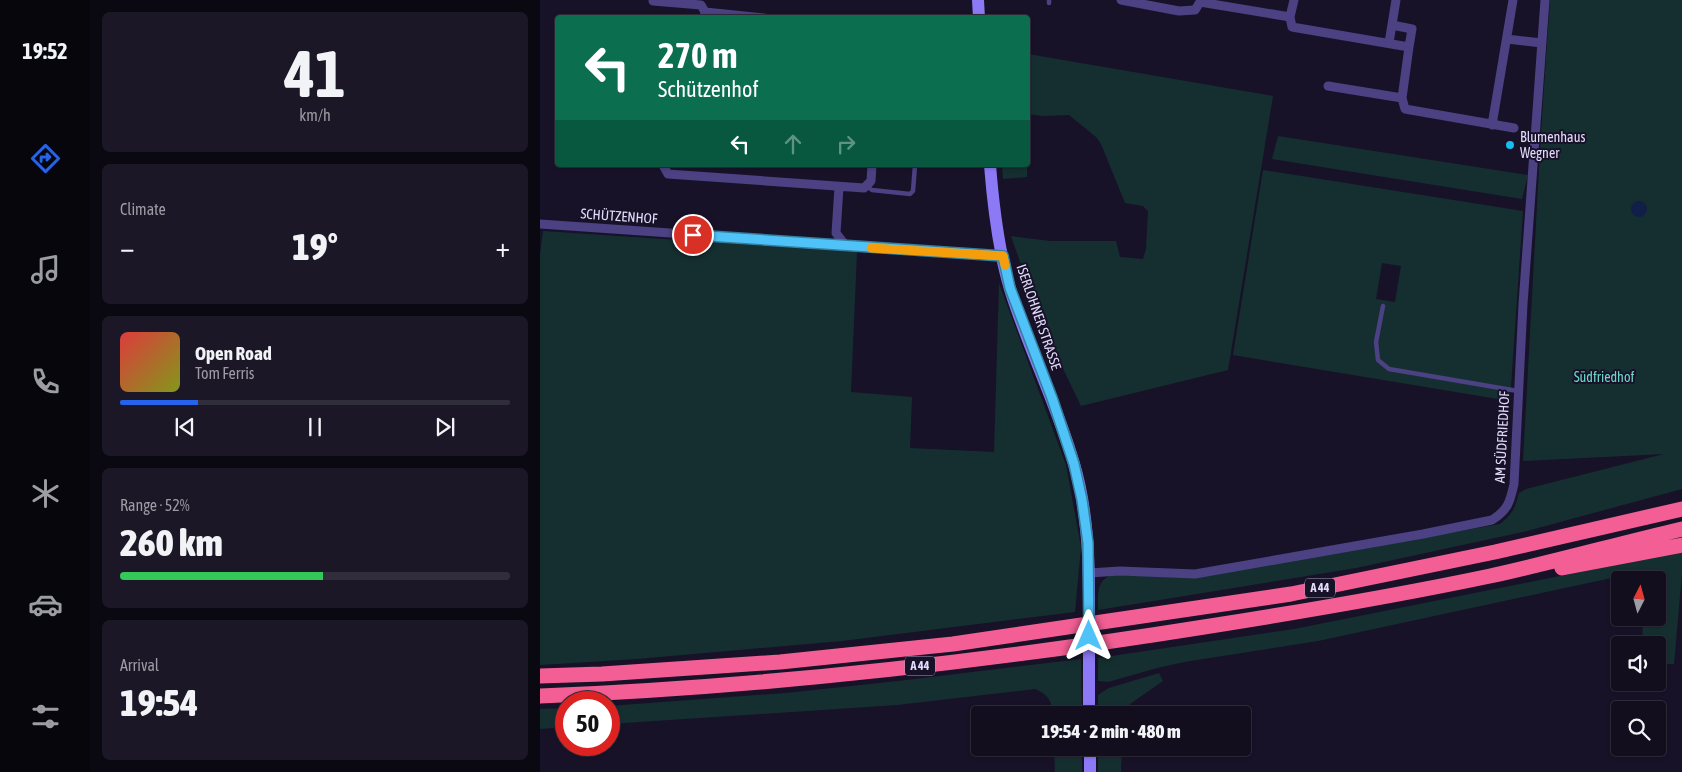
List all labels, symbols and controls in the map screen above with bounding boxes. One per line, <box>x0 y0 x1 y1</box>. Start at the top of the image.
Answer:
icon: left <box>575 35 640 100</box>
text: 270 m <box>658 35 737 75</box>
text: 41 <box>284 36 346 111</box>
text: 19:52 <box>22 38 68 64</box>
text: Schützenhof <box>658 76 758 102</box>
text: km/h <box>299 106 331 124</box>
place label: Blumenhaus Wegner <box>1520 129 1585 161</box>
icon: left <box>726 130 754 158</box>
icon: ahead <box>779 130 807 158</box>
icon: right <box>832 130 860 158</box>
marker: Blumenhaus Wegner <box>1504 139 1516 151</box>
icon: directions <box>28 141 63 176</box>
text: Climate <box>120 200 166 218</box>
street label: SCHÜTZENHOF <box>580 205 658 227</box>
pin <box>672 214 714 256</box>
icon: arrive <box>679 221 707 249</box>
text: 19° <box>292 225 338 268</box>
text: − <box>120 231 135 263</box>
text: + <box>495 231 510 263</box>
icon: music <box>28 252 63 287</box>
street label: ISERLOHNER STRASSE <box>1013 262 1065 372</box>
text: Open Road <box>195 342 272 364</box>
icon: phone <box>28 364 63 399</box>
text: Tom Ferris <box>195 364 254 382</box>
park label: Südfriedhof <box>1574 369 1634 385</box>
street label: AM SÜDFRIEDHOF <box>1492 390 1512 483</box>
icon: previous <box>171 413 199 441</box>
icon: pause <box>301 413 329 441</box>
icon: next <box>431 413 459 441</box>
icon: climate <box>28 476 63 511</box>
text: Range · 52% <box>120 496 190 514</box>
text: 260 km <box>120 521 223 564</box>
north arrow <box>1611 571 1666 626</box>
map controls <box>1611 571 1666 756</box>
road number: A 44 <box>1305 578 1335 598</box>
icon: car <box>28 587 63 622</box>
position arrow <box>1062 609 1114 661</box>
button: sound <box>1611 636 1666 691</box>
text: Arrival <box>120 656 159 674</box>
road number: A 44 <box>905 656 935 676</box>
text: 19:54 <box>120 681 198 724</box>
speed limit sign: 50 <box>555 691 620 756</box>
icon: filters <box>28 699 63 734</box>
button: search <box>1611 701 1666 756</box>
text: 19:54 · 2 min · 480 m <box>1041 720 1181 742</box>

